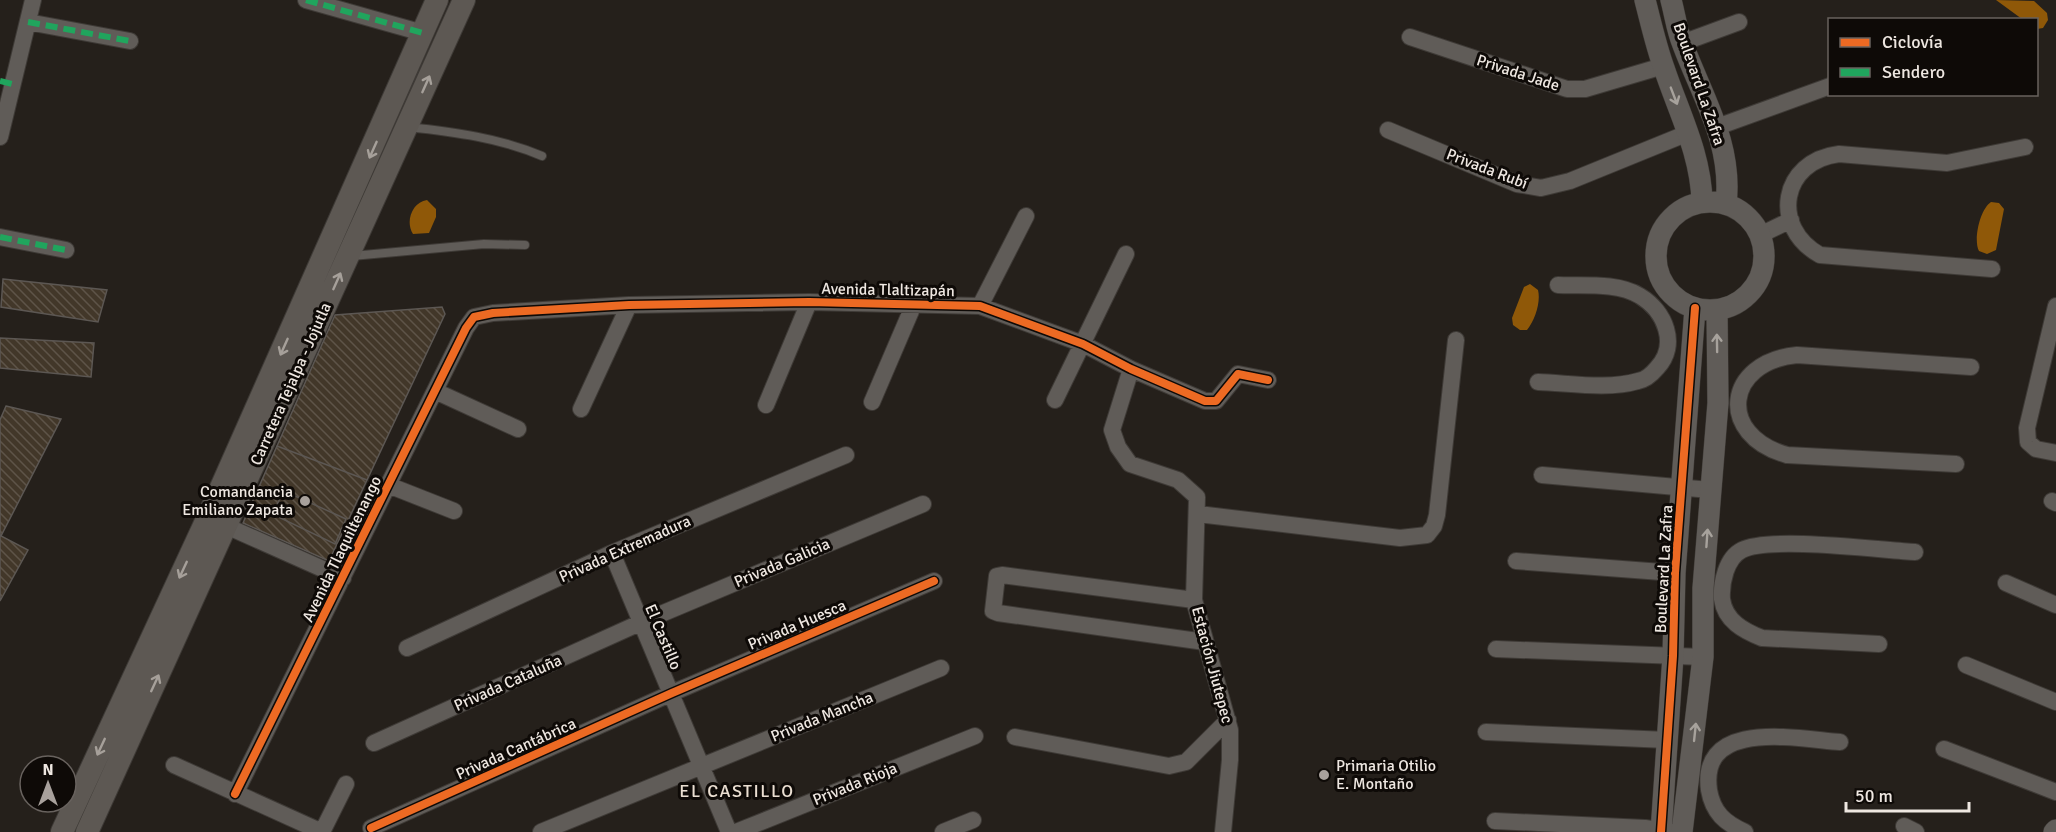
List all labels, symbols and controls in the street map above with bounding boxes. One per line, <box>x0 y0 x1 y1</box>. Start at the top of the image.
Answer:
legend <box>1828 18 2038 96</box>
street label: Boulevard La Zafra <box>1669 20 1729 148</box>
text: Ciclovía <box>1882 31 1943 53</box>
street label: Privada Jade <box>1474 50 1562 96</box>
text: Sendero <box>1882 61 1945 83</box>
one-way arrow <box>421 76 432 94</box>
one-way arrow <box>1670 86 1681 105</box>
one-way arrow <box>366 141 377 159</box>
street label: Privada Rubí <box>1444 144 1531 194</box>
one-way arrow <box>332 272 343 291</box>
street label: Avenida Tlaltizapán <box>821 279 955 301</box>
street label: Carretera Tejalpa - Jojutla <box>246 299 336 469</box>
one-way arrow <box>1712 334 1723 354</box>
one-way arrow <box>278 338 290 356</box>
street label: Avenida Tlaquiltenango <box>298 473 386 625</box>
place label: Comandancia Emiliano Zapata <box>182 482 293 520</box>
marker: Comandancia Emiliano Zapata <box>298 494 312 508</box>
street label: Boulevard La Zafra <box>1651 504 1677 634</box>
street label: Privada Extremadura <box>556 511 694 587</box>
one-way arrow <box>1701 529 1712 548</box>
street label: Privada Galicia <box>731 534 833 592</box>
one-way arrow <box>177 561 189 579</box>
street label: Privada Huesca <box>745 595 849 655</box>
street label: El Castillo <box>640 601 686 673</box>
street label: Estación Jiutepec <box>1187 604 1237 726</box>
street label: Privada Cataluña <box>451 650 565 716</box>
one-way arrow <box>149 675 161 693</box>
street label: Privada Mancha <box>768 687 876 747</box>
street label: Privada Cantábrica <box>453 714 579 784</box>
one-way arrow <box>1690 723 1701 743</box>
one-way arrow <box>95 738 107 756</box>
north arrow <box>18 754 78 814</box>
place label: Primaria Otilio E. Montaño <box>1336 756 1436 794</box>
street label: Privada Rioja <box>810 758 900 810</box>
text: N <box>42 760 54 780</box>
marker: Primaria Otilio E. Montaño <box>1317 768 1331 782</box>
scale bar <box>1846 775 1969 813</box>
district label: EL CASTILLO <box>679 780 795 802</box>
text: 50 m <box>1855 785 1893 807</box>

